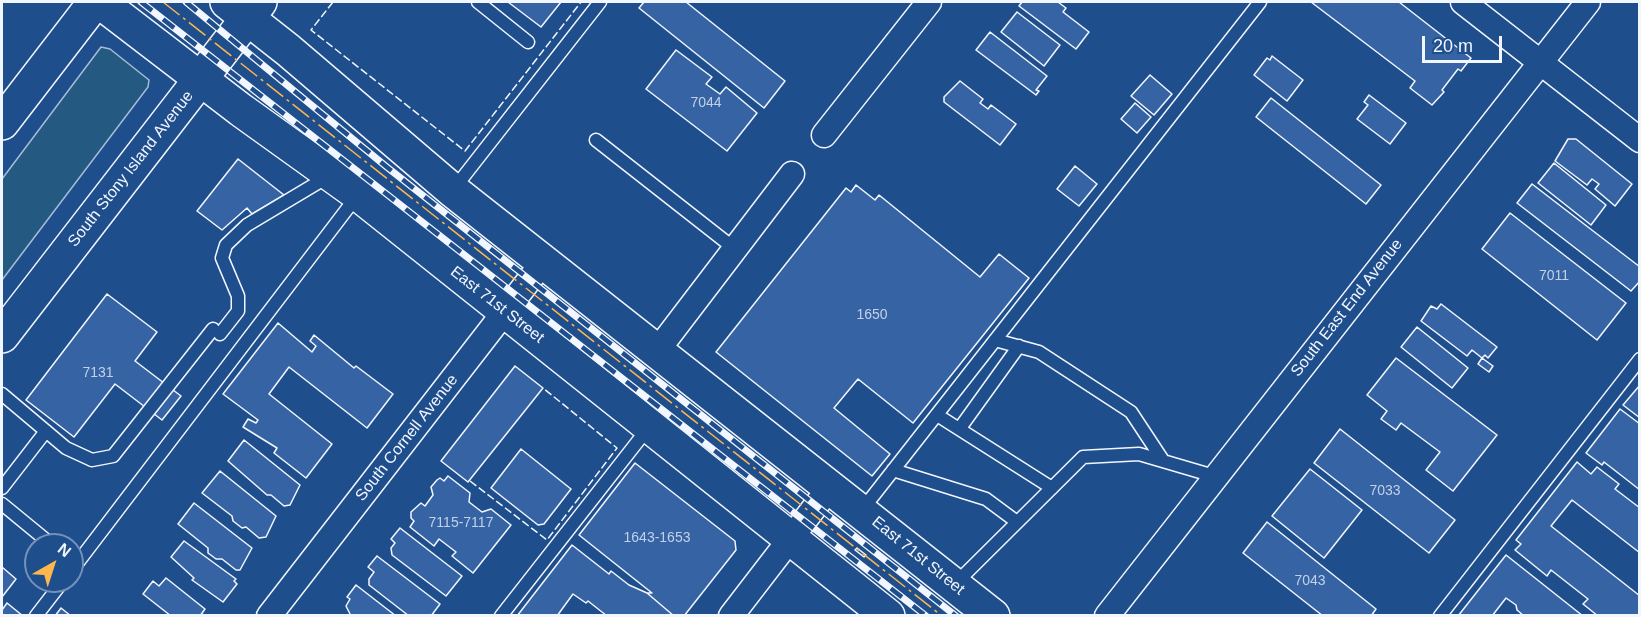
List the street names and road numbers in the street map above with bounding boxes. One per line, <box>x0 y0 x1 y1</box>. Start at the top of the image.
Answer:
street label: South Stony Island Avenue <box>64 87 198 251</box>
street label: South East End Avenue <box>1287 235 1407 381</box>
street label: East 71st Street <box>446 262 548 348</box>
street label: South Cornell Avenue <box>352 371 462 505</box>
street label: East 71st Street <box>868 513 968 599</box>

